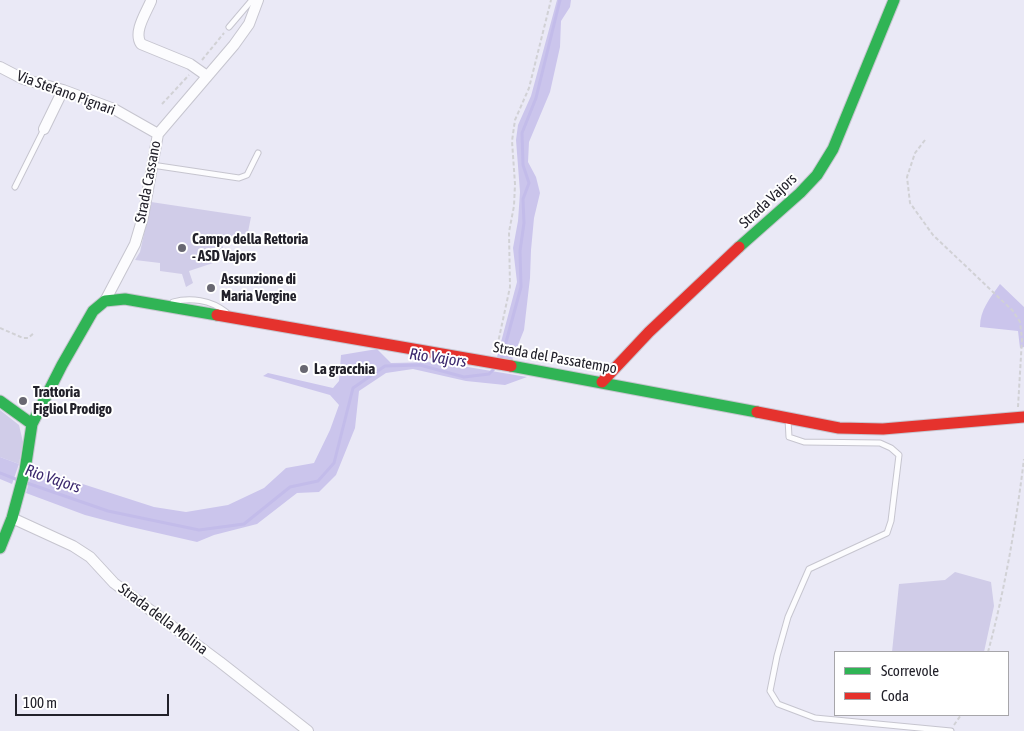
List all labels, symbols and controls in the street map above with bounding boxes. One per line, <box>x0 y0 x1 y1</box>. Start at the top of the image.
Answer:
street label: Via Stefano Pignari <box>14 67 118 119</box>
street label: Strada Cassano <box>131 139 165 225</box>
street label: Strada Vajors <box>736 170 800 232</box>
place label: Campo della Rettoria - ASD Vajors <box>192 230 308 265</box>
marker: Campo della Rettoria - ASD Vajors <box>176 242 188 254</box>
place label: Assunzione di Maria Vergine <box>221 270 297 305</box>
marker: Assunzione di Maria Vergine <box>205 282 217 294</box>
street label: Strada del Passatempo <box>492 338 618 378</box>
water label: Rio Vajors <box>408 344 468 372</box>
place label: La gracchia <box>314 360 375 378</box>
marker: La gracchia <box>298 363 310 375</box>
place label: Trattoria Figliol Prodigo <box>33 383 112 418</box>
marker: Trattoria Figliol Prodigo <box>17 395 29 407</box>
water label: Rio Vajors <box>23 461 83 497</box>
street label: Strada della Molina <box>115 579 211 659</box>
legend <box>834 651 1009 716</box>
text: Scorrevole <box>881 662 939 679</box>
scale bar <box>18 684 171 716</box>
text: Coda <box>881 687 909 704</box>
text: 100 m <box>23 694 57 711</box>

